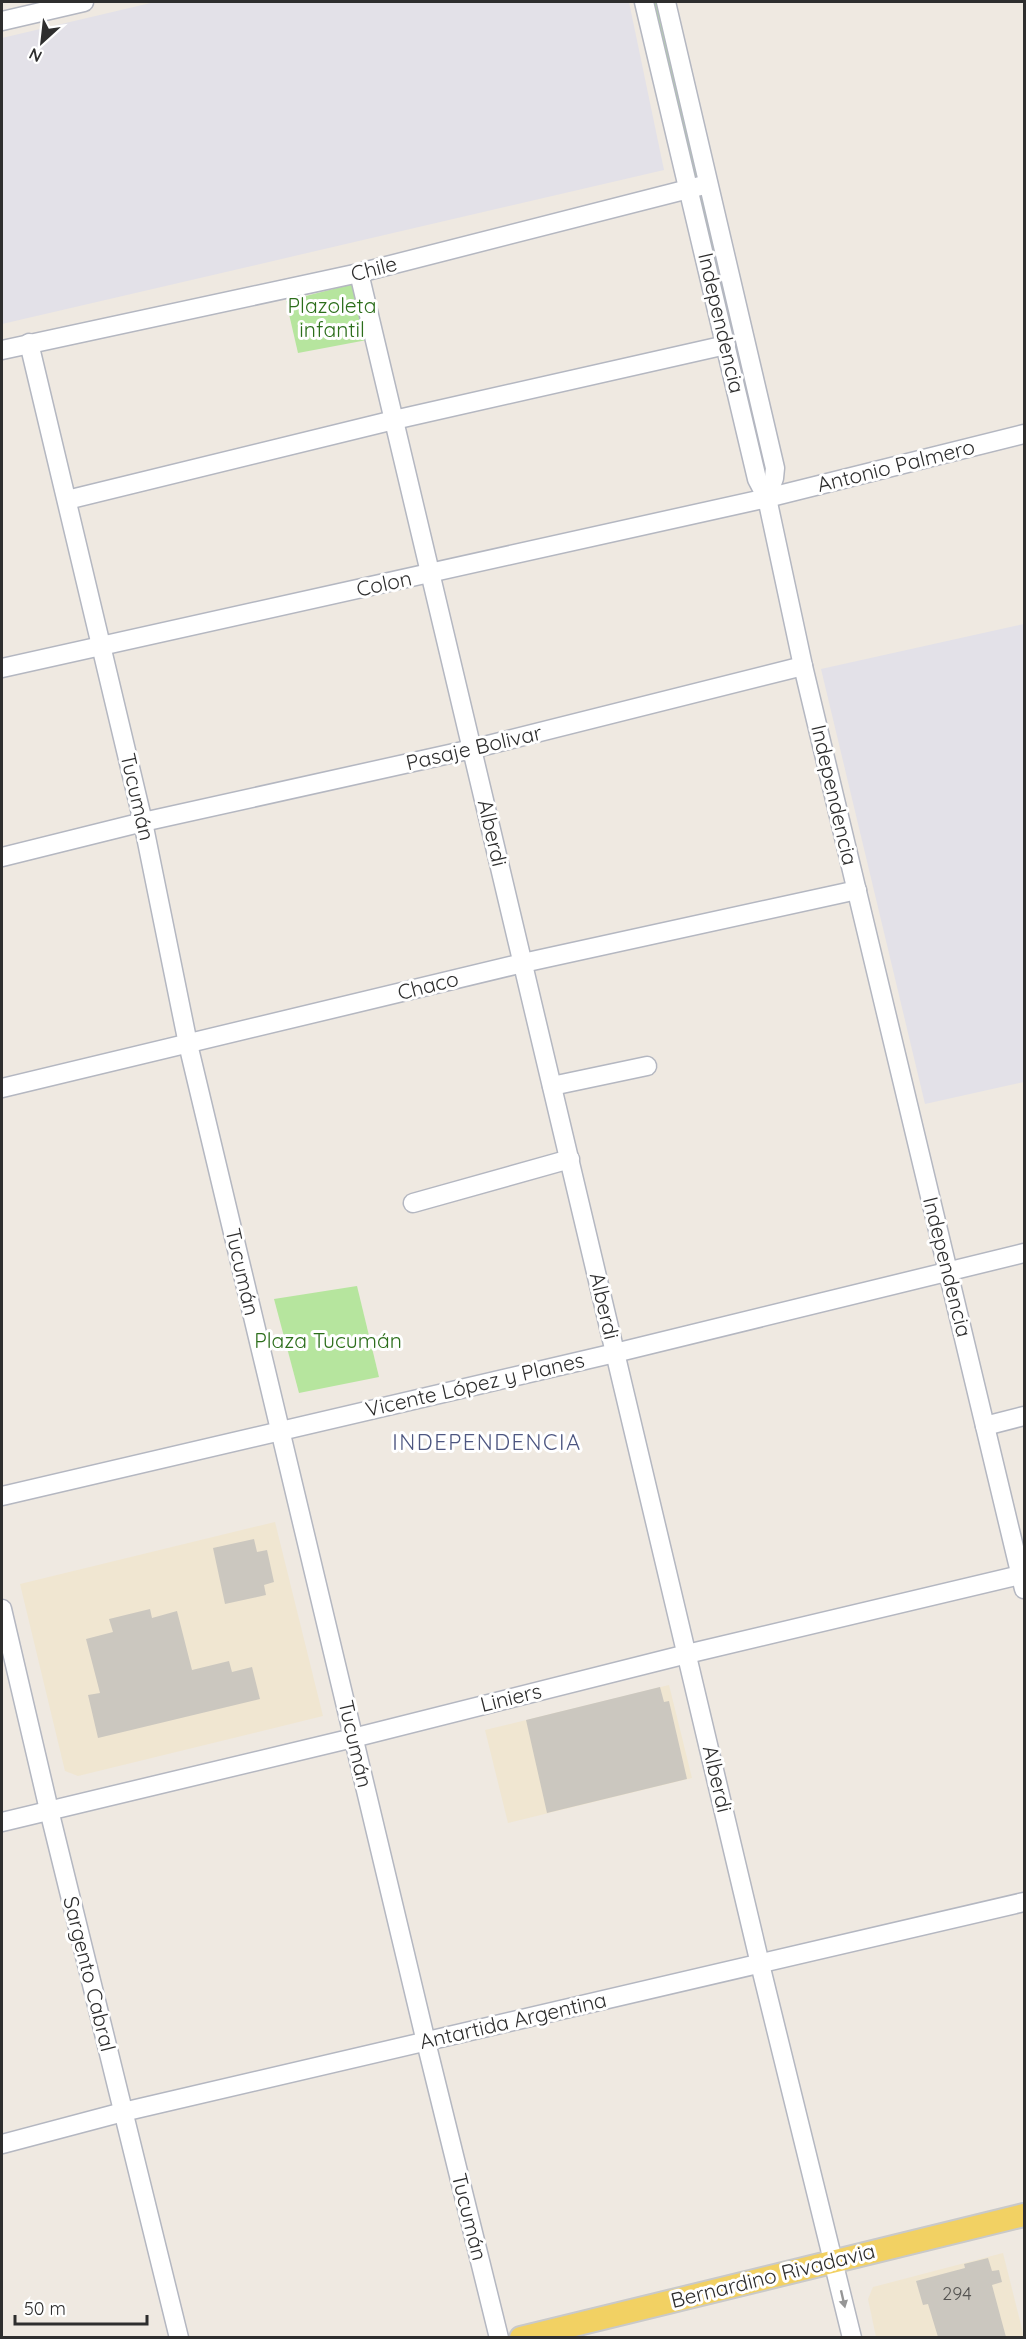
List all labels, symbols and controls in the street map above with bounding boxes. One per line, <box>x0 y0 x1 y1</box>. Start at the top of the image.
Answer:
north arrow <box>12 12 72 72</box>
text: N <box>25 44 45 67</box>
street label: Chile <box>348 250 400 286</box>
street label: Independencia <box>693 250 751 396</box>
park label: Plazoleta infantil <box>288 292 376 342</box>
street label: Antonio Palmero <box>814 433 977 497</box>
street label: Colon <box>354 565 414 602</box>
street label: Pasaje Bolivar <box>403 719 544 775</box>
street label: Independencia <box>806 722 864 868</box>
street label: Tucumán <box>115 751 161 843</box>
street label: Alberdi <box>473 797 513 869</box>
street label: Chaco <box>395 965 461 1005</box>
street label: Independencia <box>918 1194 978 1340</box>
street label: Tucumán <box>220 1226 266 1318</box>
street label: Alberdi <box>585 1270 625 1342</box>
park label: Plaza Tucumán <box>254 1327 402 1353</box>
street label: Vicente López y Planes <box>363 1346 587 1422</box>
district label: INDEPENDENCIA <box>392 1428 582 1456</box>
street label: Liniers <box>477 1677 544 1717</box>
street label: Tucumán <box>333 1698 379 1790</box>
street label: Alberdi <box>698 1743 738 1815</box>
street label: Sargento Cabral <box>58 1893 122 2054</box>
street label: Antartida Argentina <box>417 1986 609 2054</box>
street label: Tucumán <box>447 2170 493 2263</box>
street label: Bernardino Rivadavia <box>668 2237 878 2313</box>
house number: 294 <box>942 2282 972 2305</box>
scale bar <box>15 2288 147 2326</box>
one-way arrow <box>839 2290 849 2308</box>
text: 50 m <box>24 2297 66 2320</box>

